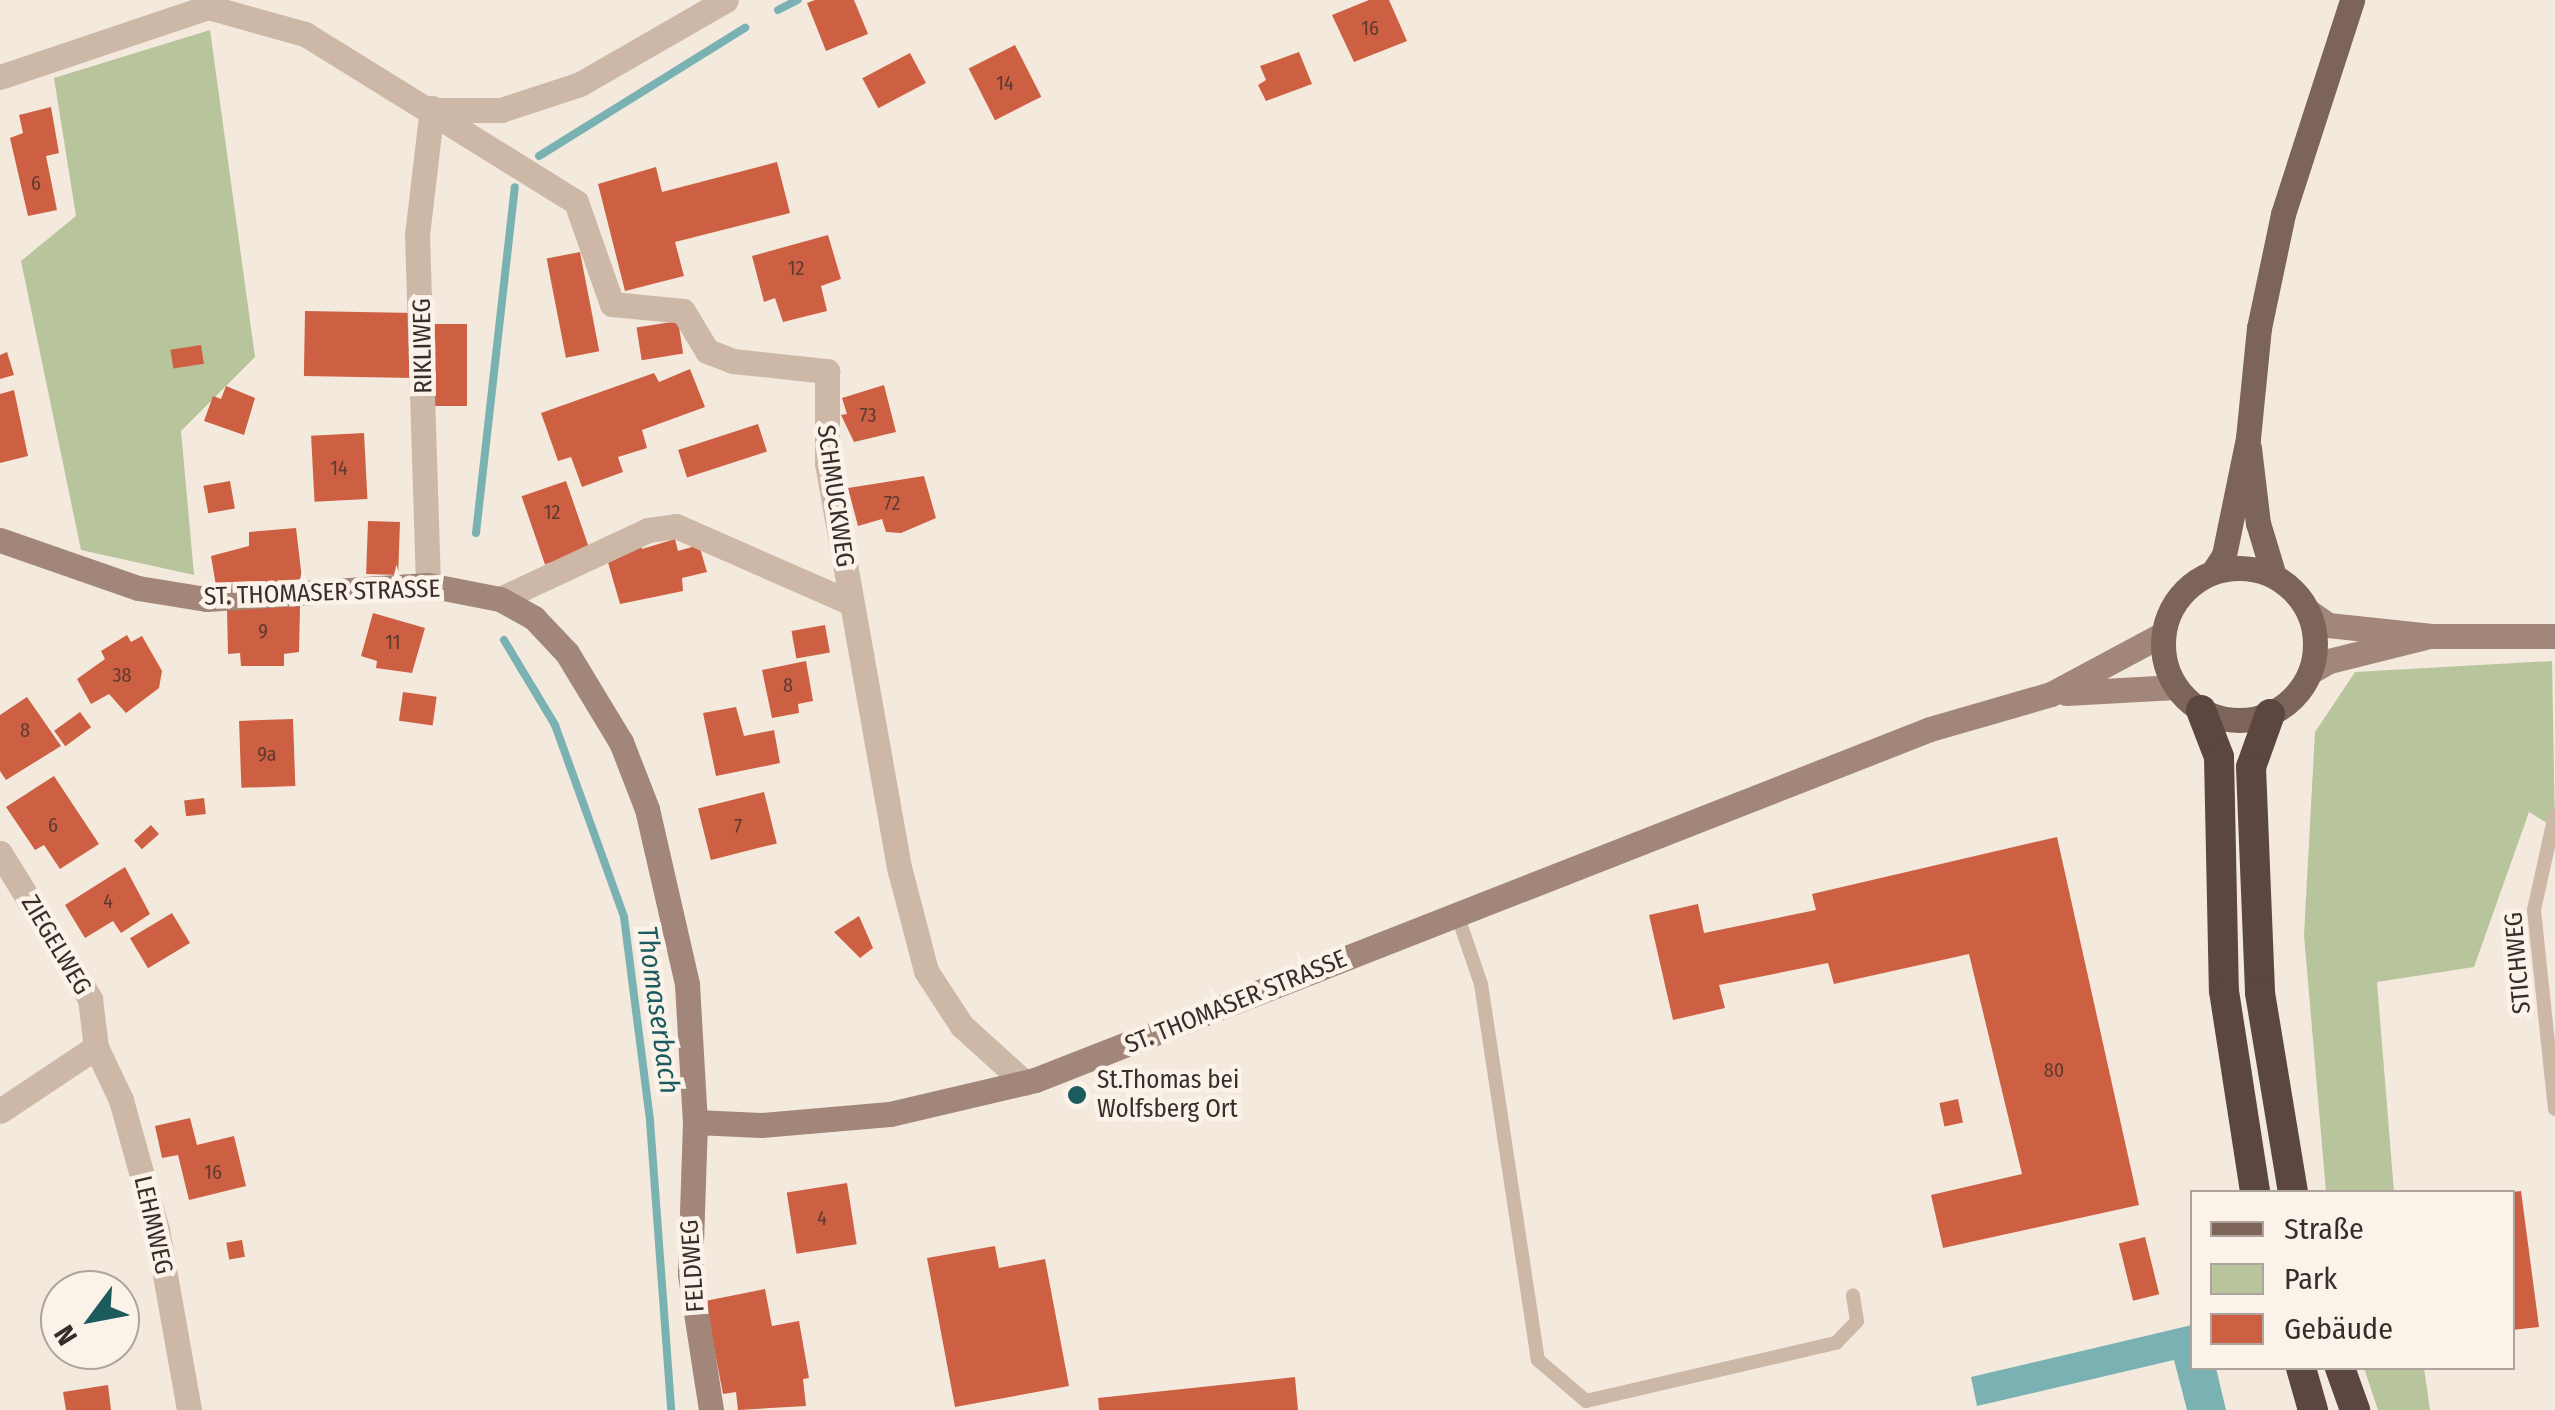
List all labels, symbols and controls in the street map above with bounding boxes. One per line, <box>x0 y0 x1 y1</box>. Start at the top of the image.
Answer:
house number: 16 <box>1361 16 1379 40</box>
house number: 14 <box>996 71 1014 95</box>
house number: 6 <box>31 171 41 195</box>
house number: 12 <box>788 256 804 280</box>
street label: RIKLIWEG <box>407 298 439 394</box>
house number: 73 <box>860 403 876 427</box>
street label: SCHMUCKWEG <box>810 423 860 569</box>
house number: 14 <box>330 456 348 480</box>
house number: 72 <box>884 491 900 515</box>
house number: 12 <box>544 500 560 524</box>
street label: ST. THOMASER STRASSE <box>203 574 441 612</box>
house number: 9 <box>258 619 268 643</box>
house number: 11 <box>385 630 401 654</box>
house number: 38 <box>112 663 132 687</box>
house number: 8 <box>783 673 793 697</box>
house number: 8 <box>20 718 30 742</box>
house number: 9a <box>257 742 277 766</box>
house number: 6 <box>48 813 58 837</box>
house number: 7 <box>734 814 742 838</box>
house number: 4 <box>103 889 113 913</box>
street label: ZIEGELWEG <box>15 890 97 1000</box>
street label: STICHWEG <box>2499 911 2537 1015</box>
water label: Thomaserbach <box>630 924 686 1096</box>
street label: ST. THOMASER STRASSE <box>1121 944 1351 1060</box>
house number: 80 <box>2044 1058 2064 1082</box>
place label: St.Thomas bei Wolfsberg Ort <box>1097 1066 1239 1125</box>
marker: St.Thomas bei Wolfsberg Ort <box>1066 1084 1088 1106</box>
house number: 16 <box>204 1160 222 1184</box>
street label: LEHMWEG <box>127 1173 179 1277</box>
legend <box>2190 1190 2515 1370</box>
house number: 4 <box>817 1206 827 1230</box>
text: Straße <box>2284 1211 2364 1247</box>
street label: FELDWEG <box>675 1219 711 1313</box>
text: Park <box>2284 1261 2337 1297</box>
north arrow <box>40 1270 140 1370</box>
text: Gebäude <box>2284 1311 2393 1347</box>
text: N <box>47 1319 84 1351</box>

